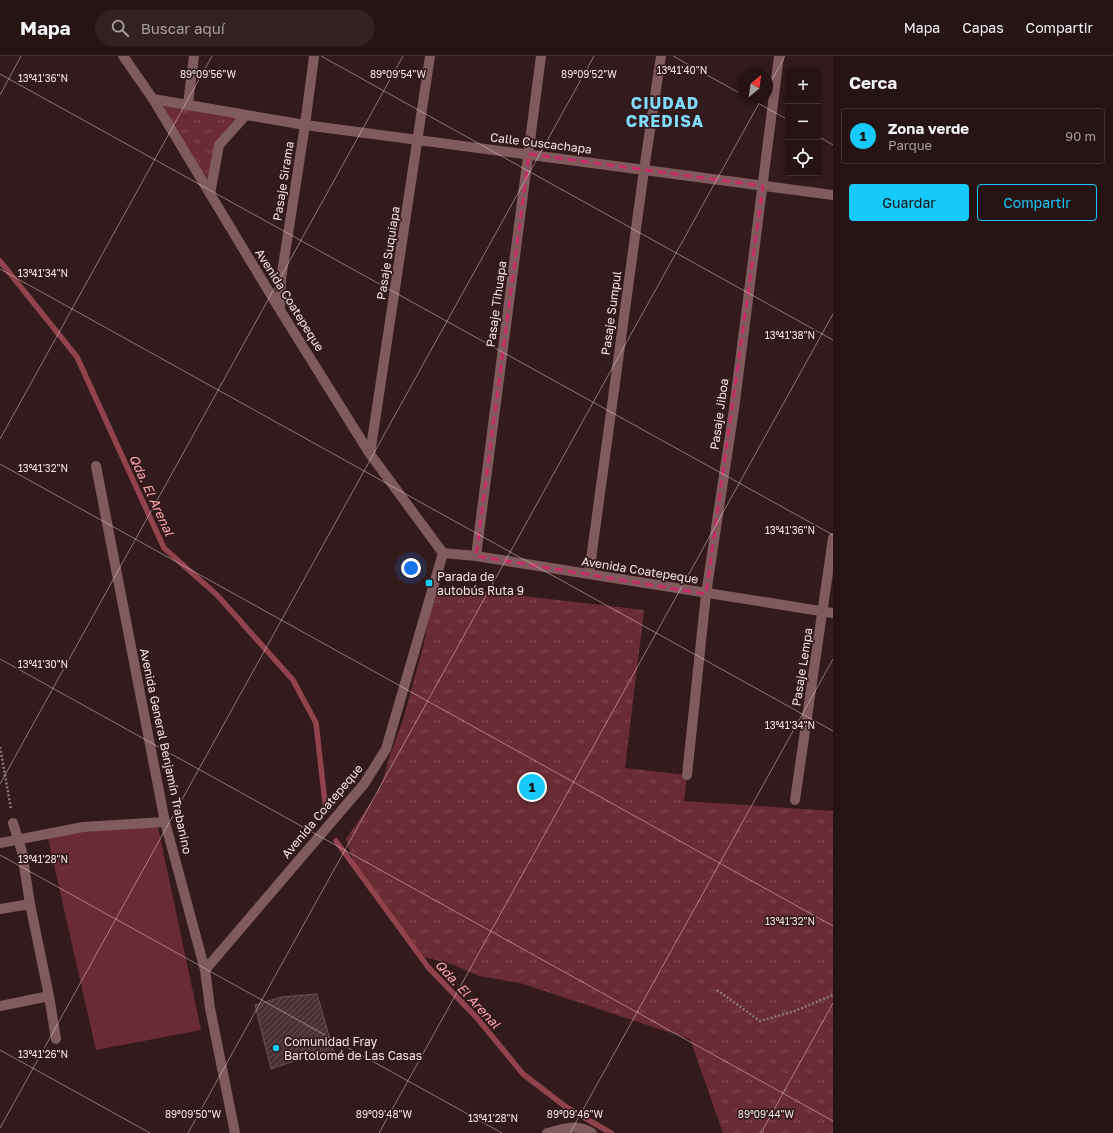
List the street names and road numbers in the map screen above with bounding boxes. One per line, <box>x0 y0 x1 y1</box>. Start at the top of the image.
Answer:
street label: Calle Cuscachapa <box>489 129 593 157</box>
street label: Pasaje Sirama <box>269 140 297 222</box>
street label: Pasaje Suquiapa <box>373 205 403 301</box>
street label: Avenida Coatepeque <box>252 246 328 354</box>
street label: Pasaje Tihuapa <box>483 260 509 348</box>
street label: Pasaje Sumpul <box>598 270 624 356</box>
street label: Pasaje Jiboa <box>707 377 731 451</box>
street label: Avenida Coatepeque <box>580 553 700 587</box>
street label: Pasaje Lempa <box>788 627 816 707</box>
street label: Avenida General Benjamín Trabanino <box>137 647 195 855</box>
street label: Avenida Coatepeque <box>278 761 366 861</box>

